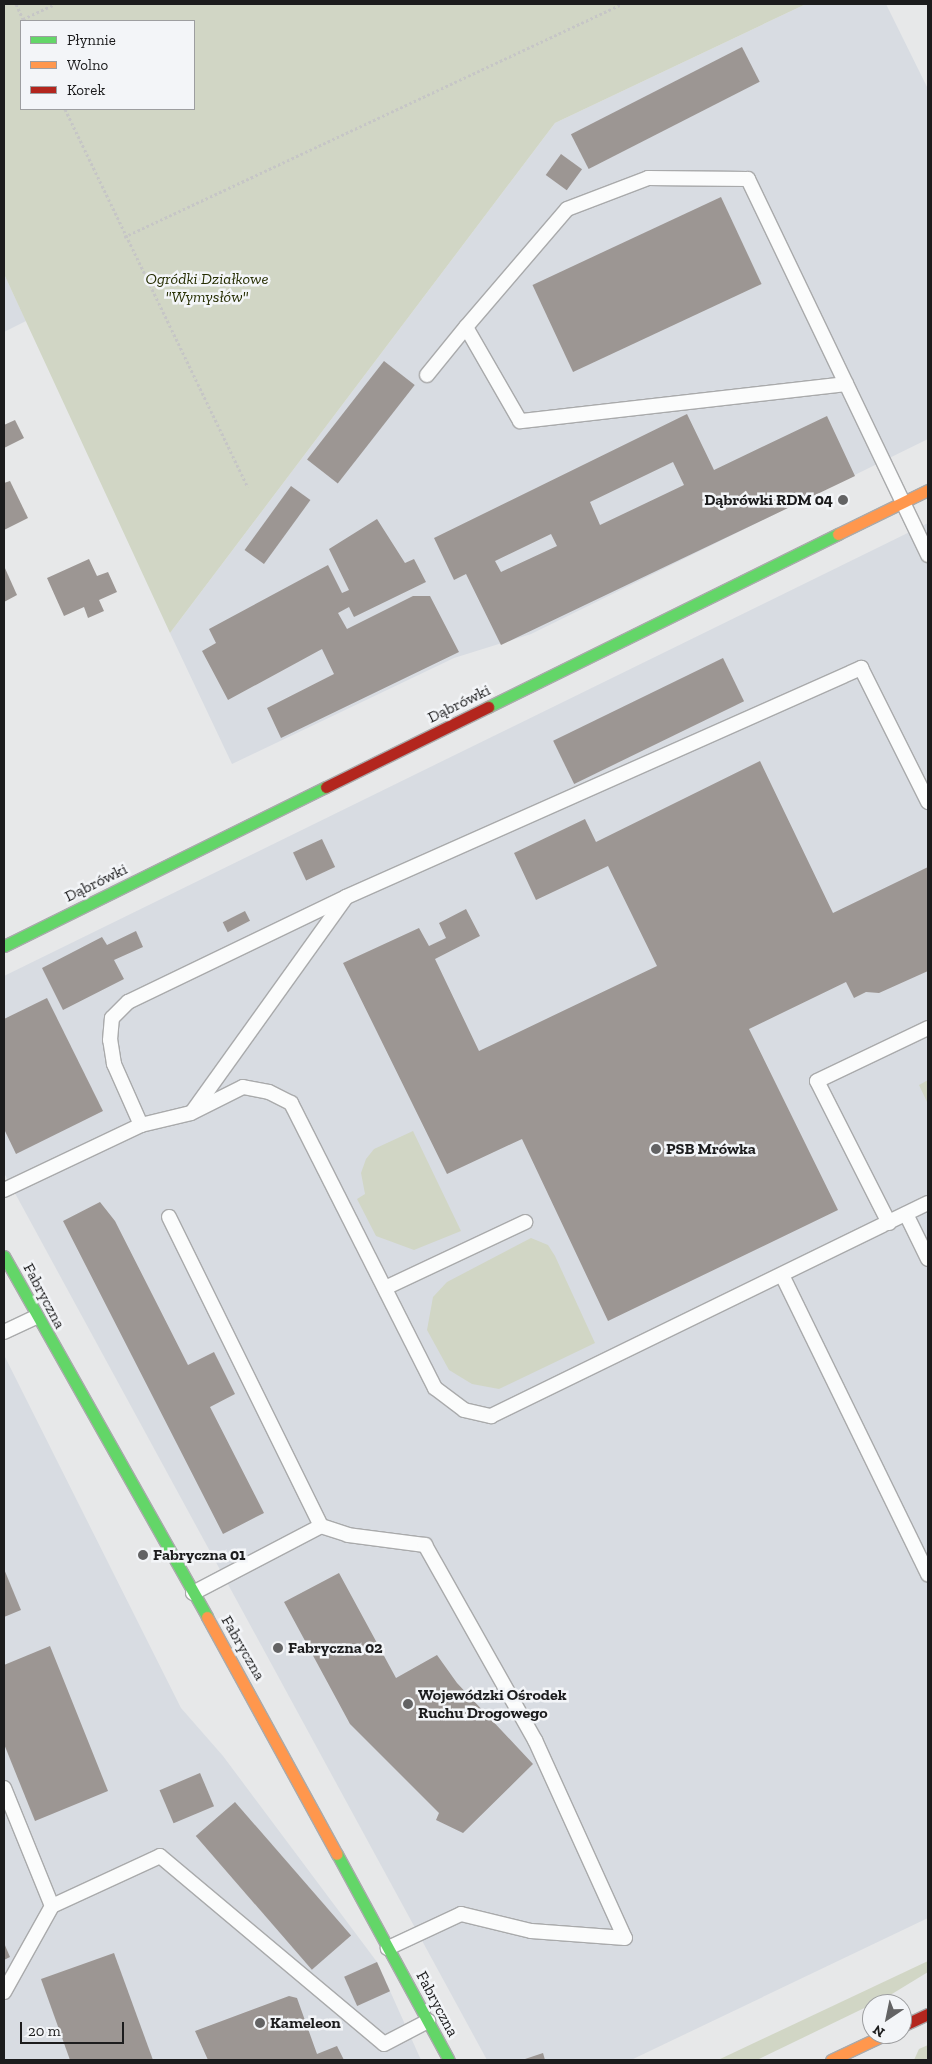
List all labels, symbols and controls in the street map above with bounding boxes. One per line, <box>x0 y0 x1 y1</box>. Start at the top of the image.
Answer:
legend <box>20 20 195 110</box>
text: Płynnie <box>67 31 116 49</box>
text: Wolno <box>67 56 108 74</box>
text: Korek <box>67 81 105 99</box>
park label: Ogródki Działkowe "Wymysłów" <box>146 269 268 307</box>
place label: Dąbrówki RDM 04 <box>704 490 833 510</box>
marker: Dąbrówki RDM 04 <box>837 494 849 506</box>
street label: Dąbrówki <box>425 681 493 727</box>
street label: Dąbrówki <box>62 860 130 906</box>
place label: PSB Mrówka <box>666 1139 756 1159</box>
marker: PSB Mrówka <box>650 1143 662 1155</box>
street label: Fabryczna <box>19 1260 69 1332</box>
place label: Fabryczna 01 <box>153 1545 246 1565</box>
marker: Fabryczna 01 <box>137 1549 149 1561</box>
street label: Fabryczna <box>217 1612 269 1684</box>
place label: Fabryczna 02 <box>288 1638 383 1658</box>
marker: Fabryczna 02 <box>272 1642 284 1654</box>
place label: Wojewódzki Ośrodek Ruchu Drogowego <box>418 1685 567 1723</box>
marker: Wojewódzki Ośrodek Ruchu Drogowego <box>402 1698 414 1710</box>
street label: Fabryczna <box>412 1968 462 2040</box>
north arrow <box>862 1994 912 2044</box>
scale bar <box>22 2012 126 2044</box>
place label: Kameleon <box>270 2013 341 2033</box>
marker: Kameleon <box>254 2017 266 2029</box>
text: N <box>870 2021 888 2041</box>
text: 20 m <box>28 2022 61 2040</box>

